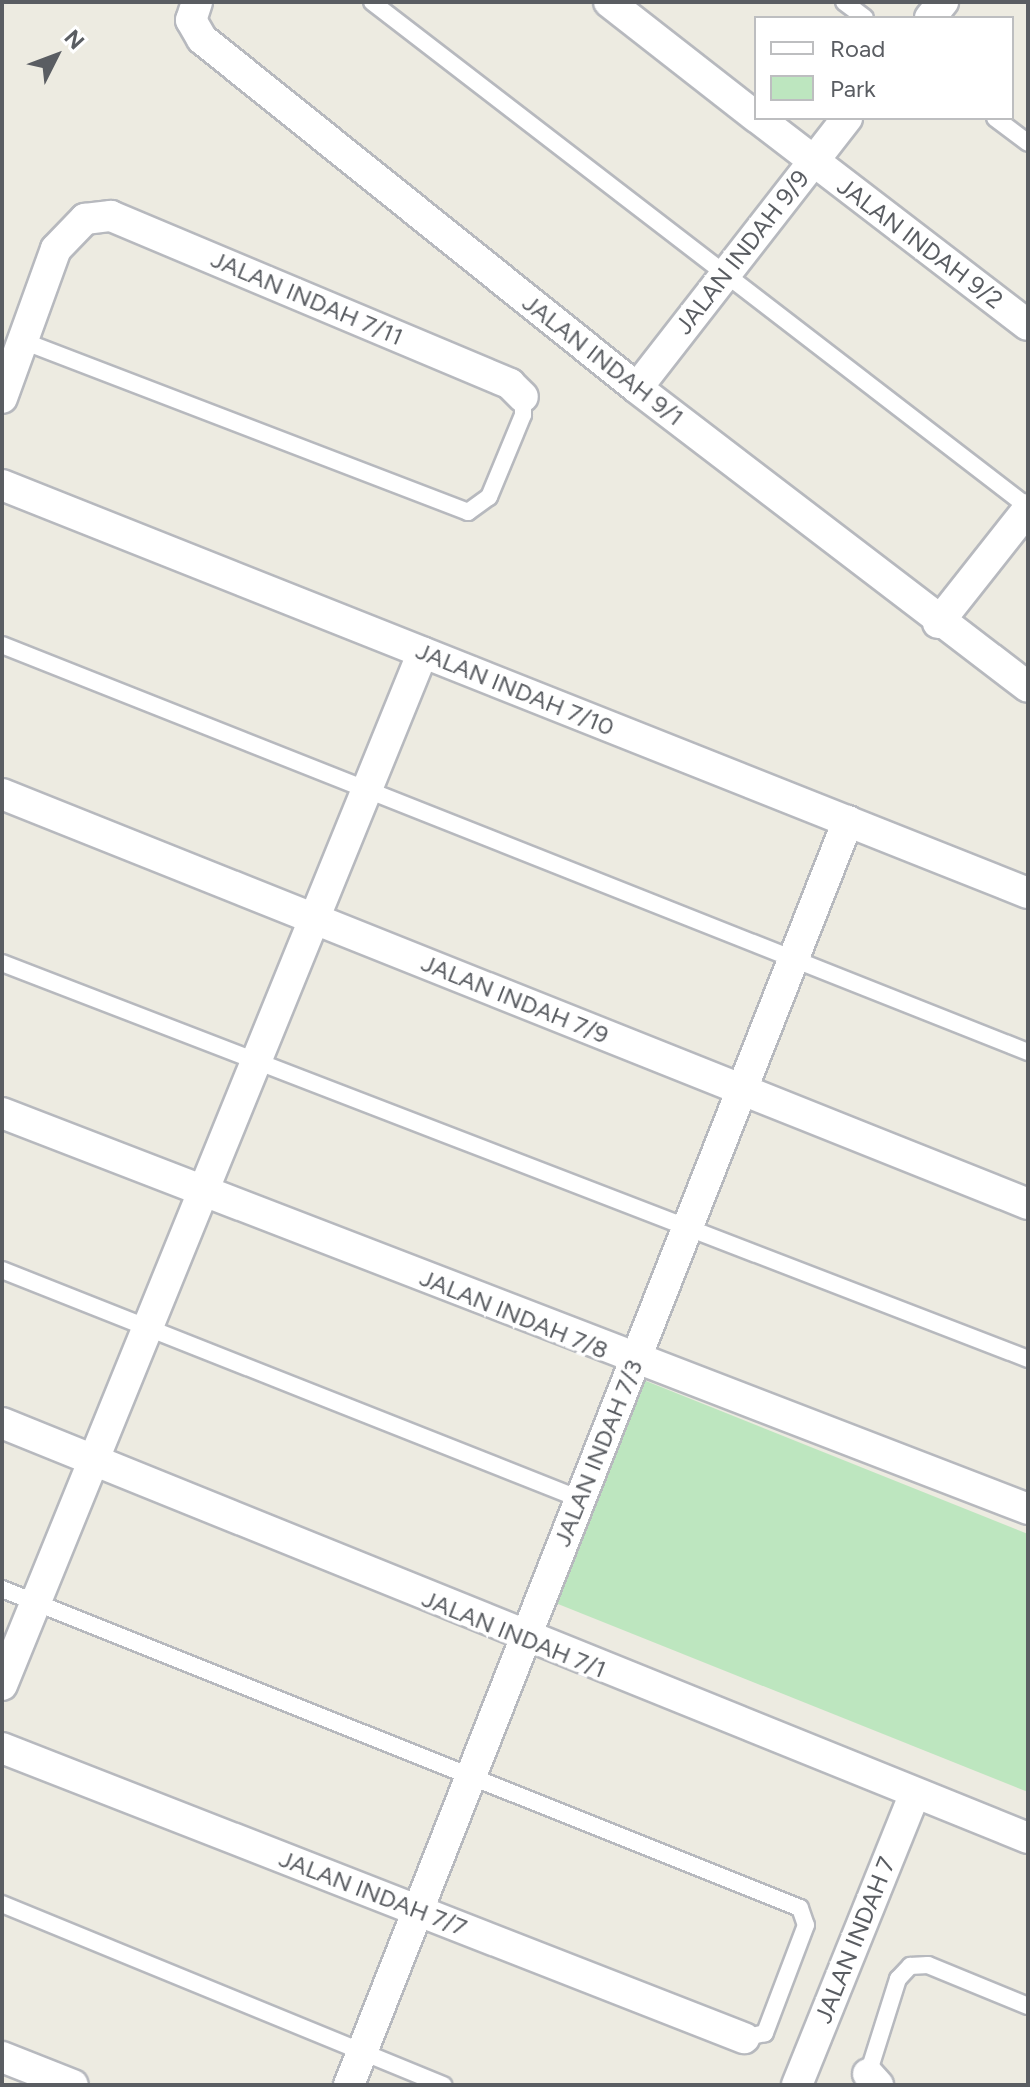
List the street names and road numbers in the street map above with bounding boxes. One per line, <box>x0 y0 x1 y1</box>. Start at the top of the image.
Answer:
street label: JALAN INDAH 9/9 <box>669 164 815 340</box>
street label: JALAN INDAH 9/2 <box>831 171 1009 315</box>
street label: JALAN INDAH 7/11 <box>207 245 407 351</box>
street label: JALAN INDAH 9/1 <box>517 288 689 432</box>
street label: JALAN INDAH 7/10 <box>412 636 618 742</box>
street label: JALAN INDAH 7/9 <box>417 948 613 1050</box>
street label: JALAN INDAH 7/8 <box>416 1263 612 1365</box>
street label: JALAN INDAH 7/3 <box>547 1355 649 1551</box>
street label: JALAN INDAH 7/1 <box>418 1584 610 1684</box>
street label: JALAN INDAH 7/7 <box>275 1844 471 1942</box>
street label: JALAN INDAH 7 <box>809 1853 901 2027</box>

